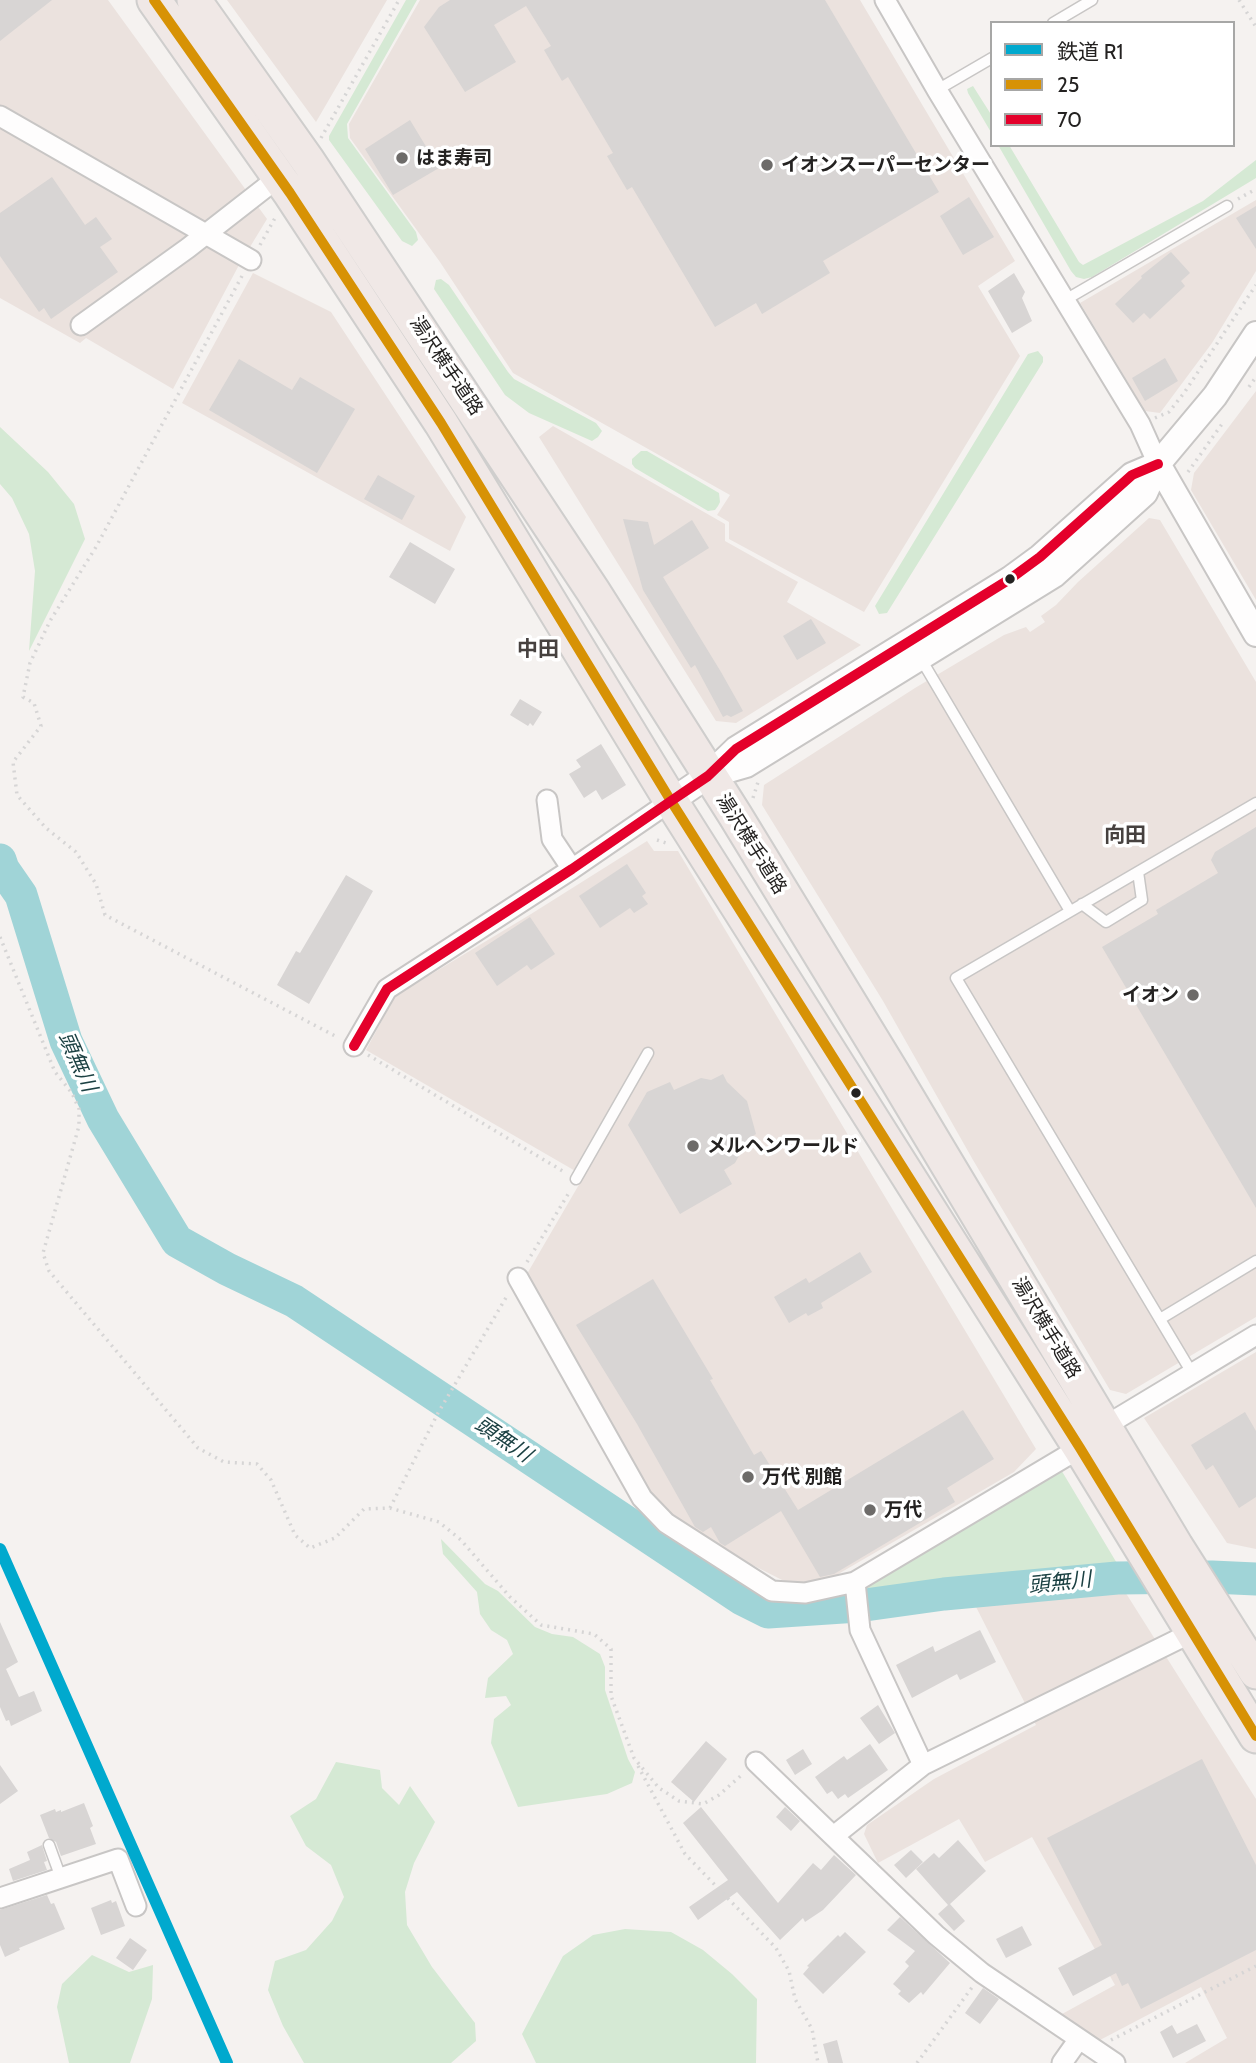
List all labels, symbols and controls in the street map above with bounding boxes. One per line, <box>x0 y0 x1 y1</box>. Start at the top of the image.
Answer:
legend <box>990 21 1235 147</box>
text: 鉄道 R1 <box>1057 39 1123 64</box>
text: 25 <box>1057 72 1079 97</box>
text: 70 <box>1057 107 1082 132</box>
place label: はま寿司 <box>416 147 492 169</box>
marker: はま寿司 <box>394 150 410 166</box>
place label: イオンスーパーセンター <box>781 154 990 176</box>
marker: イオンスーパーセンター <box>759 157 775 173</box>
street label: 湯沢横手道路 <box>405 312 487 420</box>
unlabelled marker <box>1003 572 1017 586</box>
district label: 中田 <box>517 637 559 663</box>
street label: 湯沢横手道路 <box>711 790 791 898</box>
district label: 向田 <box>1104 823 1146 849</box>
place label: イオン <box>1122 984 1179 1006</box>
marker: イオン <box>1185 987 1201 1003</box>
water label: 頭無川 <box>53 1028 101 1096</box>
unlabelled marker <box>849 1086 863 1100</box>
place label: メルヘンワールド <box>707 1135 859 1157</box>
marker: メルヘンワールド <box>685 1138 701 1154</box>
street label: 湯沢横手道路 <box>1007 1273 1085 1383</box>
water label: 頭無川 <box>470 1412 536 1468</box>
place label: 万代 別館 <box>762 1466 842 1488</box>
marker: 万代 別館 <box>740 1469 756 1485</box>
place label: 万代 <box>884 1499 922 1521</box>
marker: 万代 <box>862 1502 878 1518</box>
water label: 頭無川 <box>1027 1567 1093 1599</box>

